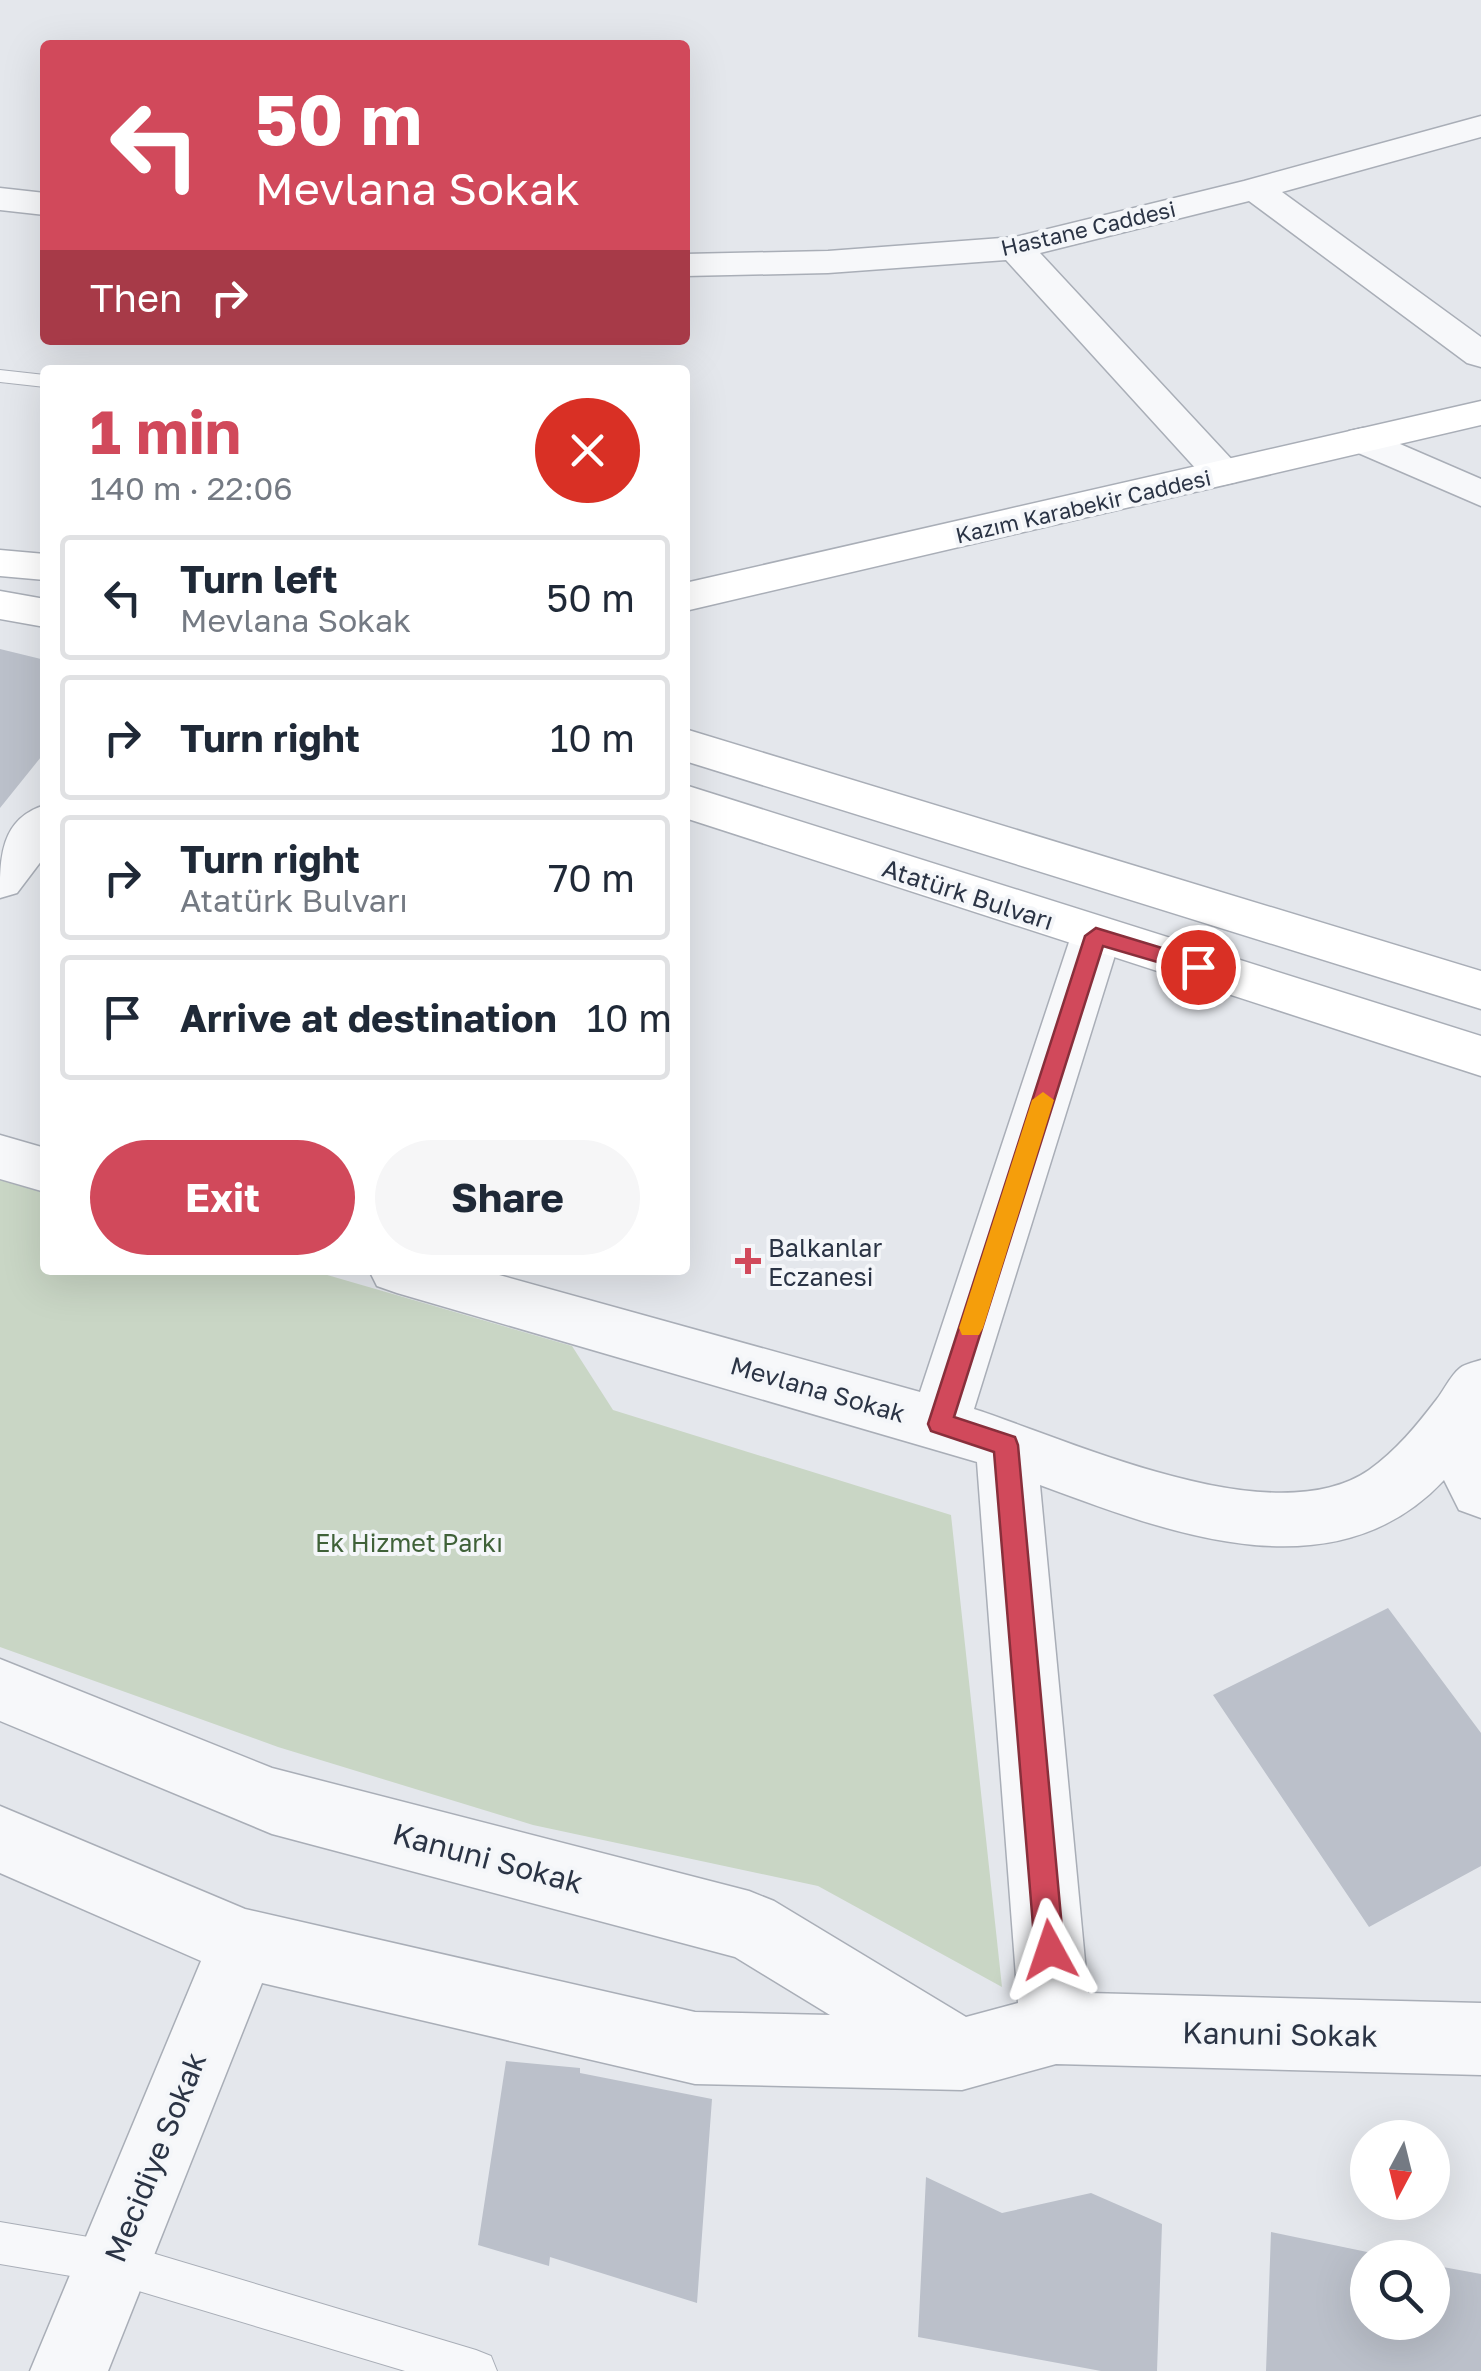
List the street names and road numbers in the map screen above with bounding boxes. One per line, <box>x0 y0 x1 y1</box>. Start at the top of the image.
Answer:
street label: Hastane Caddesi <box>998 195 1178 261</box>
street label: Kazım Karabekir Caddesi <box>953 463 1213 549</box>
street label: Atatürk Bulvarı <box>879 852 1057 936</box>
street label: Mevlana Sokak <box>727 1349 909 1429</box>
street label: Kanuni Sokak <box>389 1815 587 1901</box>
street label: Kanuni Sokak <box>1182 2014 1378 2054</box>
street label: Mecidiye Sokak <box>97 2047 213 2267</box>

